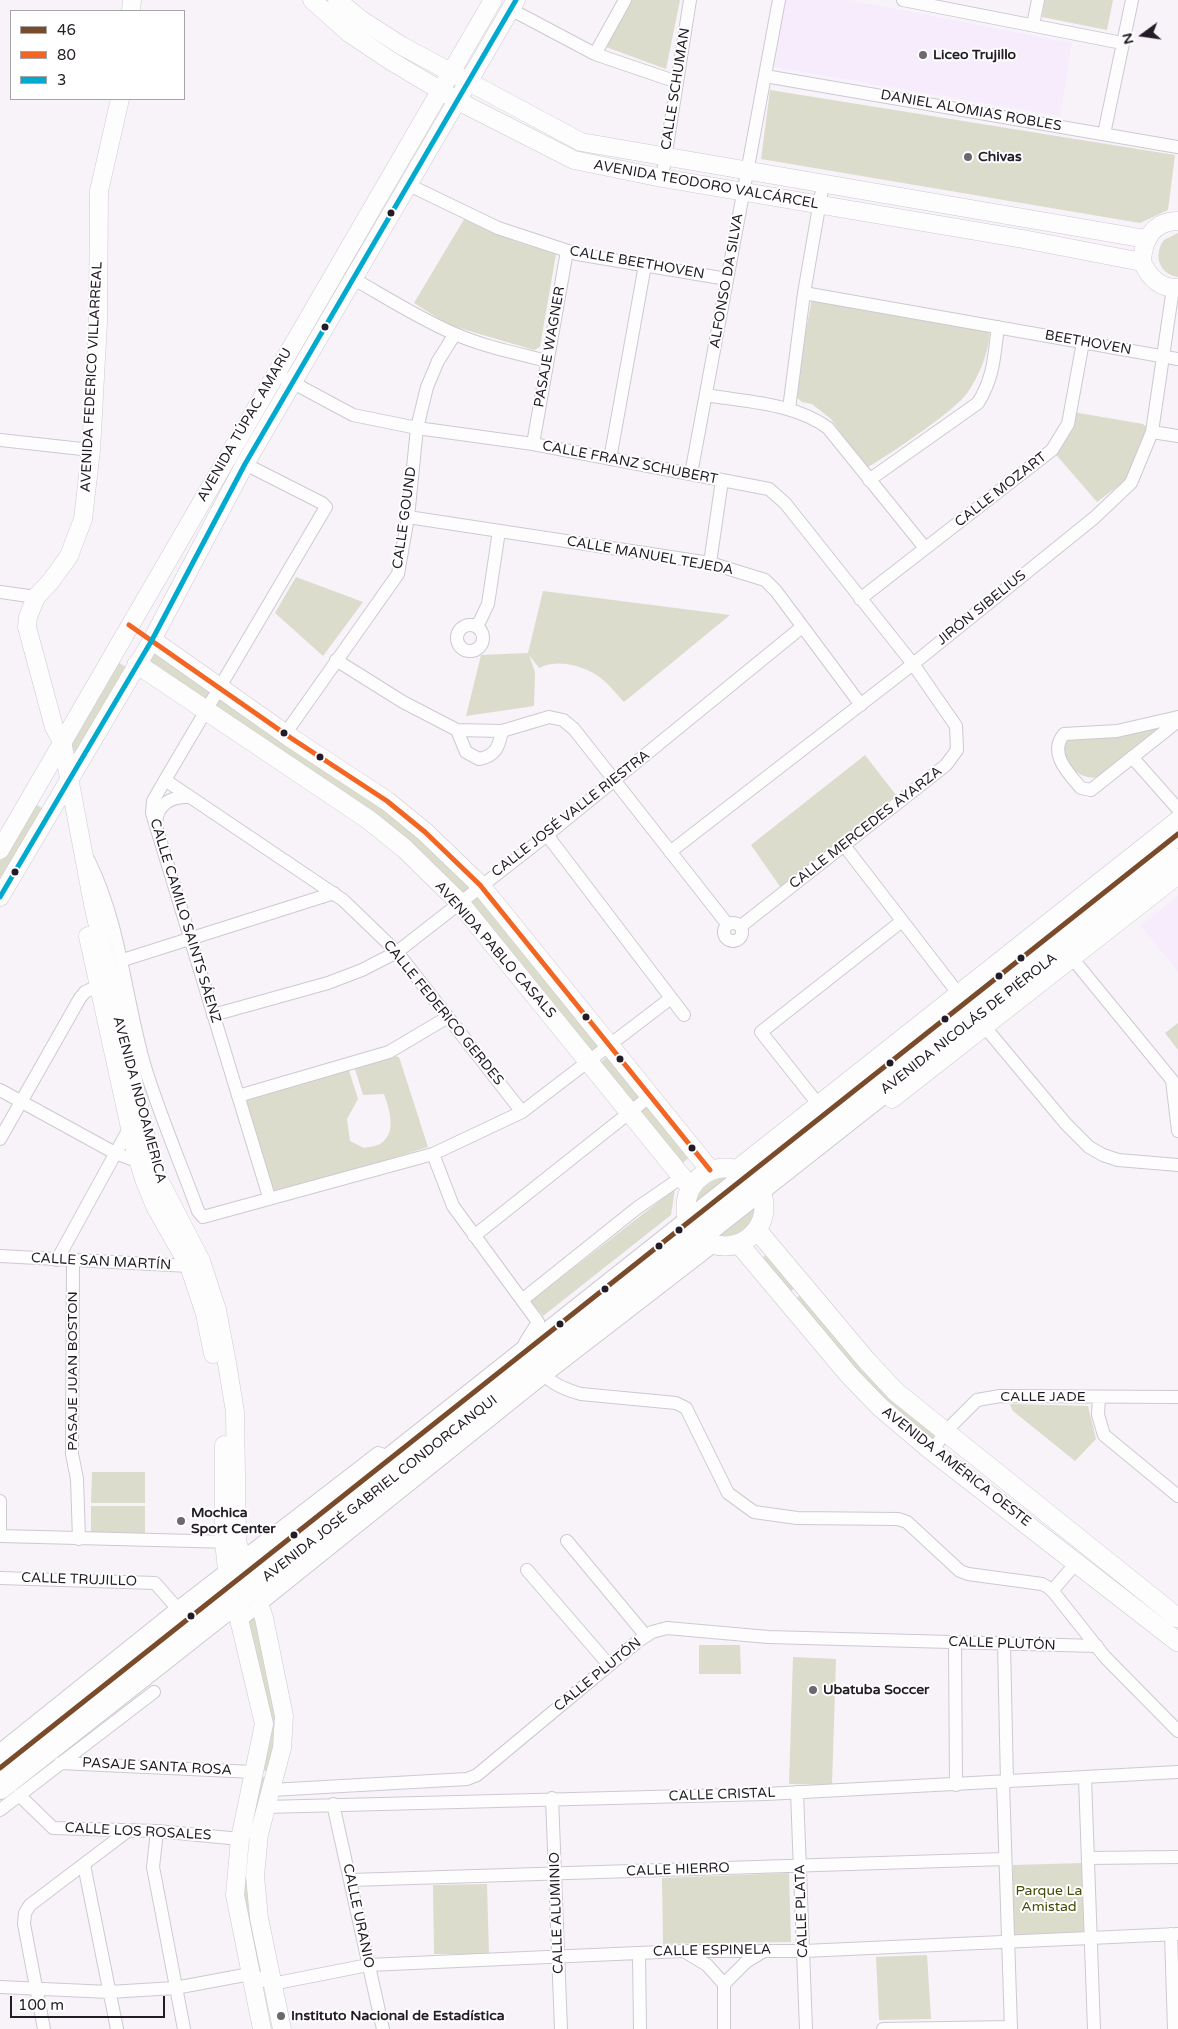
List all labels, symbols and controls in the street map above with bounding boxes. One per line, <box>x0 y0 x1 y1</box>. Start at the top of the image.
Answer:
legend <box>10 10 185 100</box>
north arrow <box>1118 10 1168 60</box>
text: 46 <box>57 21 76 39</box>
street label: CALLE SCHUMAN <box>658 27 694 151</box>
text: N <box>1118 31 1138 46</box>
text: 80 <box>57 46 76 64</box>
place label: Liceo Trujillo <box>933 47 1016 63</box>
marker: Liceo Trujillo <box>917 49 929 61</box>
text: 3 <box>57 71 66 89</box>
street label: DANIEL ALOMIAS ROBLES <box>879 87 1063 135</box>
place label: Chivas <box>978 149 1022 165</box>
marker: Chivas <box>962 151 974 163</box>
street label: AVENIDA TEODORO VALCÁRCEL <box>592 157 820 213</box>
unlabelled marker <box>386 208 396 218</box>
street label: ALFONSO DA SILVA <box>707 212 747 350</box>
street label: CALLE BEETHOVEN <box>568 243 706 283</box>
street label: AVENIDA FEDERICO VILLARREAL <box>78 261 106 493</box>
street label: PASAJE WAGNER <box>531 285 569 409</box>
unlabelled marker <box>320 322 330 332</box>
street label: BEETHOVEN <box>1043 327 1133 359</box>
street label: AVENIDA TÚPAC AMARU <box>194 345 296 505</box>
street label: CALLE FRANZ SCHUBERT <box>541 438 719 488</box>
street label: CALLE MOZART <box>952 449 1050 531</box>
street label: CALLE GOUND <box>389 466 421 570</box>
street label: CALLE MANUEL TEJEDA <box>565 533 735 579</box>
street label: JIRÓN SIBELIUS <box>934 567 1030 649</box>
unlabelled marker <box>279 728 289 738</box>
street label: CALLE JOSÉ VALLE RIESTRA <box>489 747 653 881</box>
unlabelled marker <box>315 752 325 762</box>
street label: CALLE MERCEDES AYARZA <box>786 763 946 893</box>
street label: CALLE CAMILO SAINTS SÁENZ <box>146 817 224 1025</box>
unlabelled marker <box>10 867 20 877</box>
street label: AVENIDA PABLO CASALS <box>431 878 559 1022</box>
street label: CALLE FEDERICO GERDES <box>379 937 507 1089</box>
street label: AVENIDA NICOLÁS DE PIÉROLA <box>877 950 1061 1098</box>
unlabelled marker <box>1016 953 1026 963</box>
unlabelled marker <box>994 971 1004 981</box>
unlabelled marker <box>581 1012 591 1022</box>
unlabelled marker <box>940 1014 950 1024</box>
street label: AVENIDA INDOAMERICA <box>109 1015 169 1185</box>
unlabelled marker <box>615 1054 625 1064</box>
unlabelled marker <box>885 1058 895 1068</box>
unlabelled marker <box>687 1143 697 1153</box>
unlabelled marker <box>674 1225 684 1235</box>
unlabelled marker <box>654 1241 664 1251</box>
street label: CALLE SAN MARTÍN <box>30 1250 172 1274</box>
unlabelled marker <box>600 1284 610 1294</box>
street label: PASAJE JUAN BOSTON <box>65 1291 81 1451</box>
unlabelled marker <box>555 1319 565 1329</box>
street label: CALLE JADE <box>1000 1389 1086 1405</box>
street label: AVENIDA JOSÉ GABRIEL CONDORCANQUI <box>259 1392 501 1586</box>
street label: AVENIDA AMÉRICA OESTE <box>878 1404 1034 1530</box>
place label: Mochica Sport Center <box>191 1505 276 1538</box>
marker: Mochica Sport Center <box>175 1515 187 1527</box>
unlabelled marker <box>289 1530 299 1540</box>
street label: CALLE TRUJILLO <box>21 1570 137 1590</box>
unlabelled marker <box>186 1611 196 1621</box>
street label: CALLE PLUTÓN <box>948 1634 1056 1654</box>
street label: CALLE PLUTÓN <box>551 1635 645 1715</box>
place label: Ubatuba Soccer <box>823 1682 929 1698</box>
marker: Ubatuba Soccer <box>807 1684 819 1696</box>
street label: PASAJE SANTA ROSA <box>82 1755 232 1779</box>
street label: CALLE CRISTAL <box>668 1785 776 1805</box>
street label: CALLE LOS ROSALES <box>64 1820 212 1844</box>
street label: CALLE ALUMINIO <box>546 1852 568 1974</box>
street label: CALLE HIERRO <box>626 1860 730 1880</box>
street label: CALLE URANIO <box>339 1862 377 1970</box>
street label: CALLE PLATA <box>792 1864 812 1958</box>
park label: Parque La Amistad <box>1016 1883 1082 1915</box>
street label: CALLE ESPINELA <box>653 1942 771 1960</box>
scale bar <box>12 1986 168 2018</box>
text: 100 m <box>18 1996 64 2014</box>
place label: Instituto Nacional de Estadística <box>291 2008 505 2024</box>
marker: Instituto Nacional de Estadística <box>275 2010 287 2022</box>

